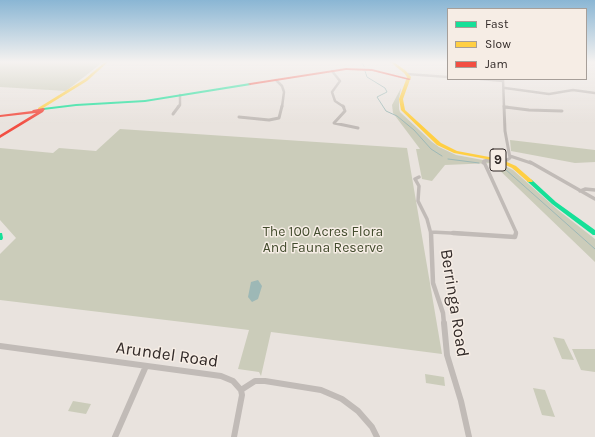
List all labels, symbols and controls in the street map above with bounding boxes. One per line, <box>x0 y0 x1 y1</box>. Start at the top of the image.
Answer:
legend <box>447 8 587 80</box>
text: Fast <box>485 17 508 31</box>
text: Slow <box>485 37 511 51</box>
text: Jam <box>485 57 508 71</box>
road number: 9 <box>490 149 506 171</box>
park label: The 100 Acres Flora And Fauna Reserve <box>263 224 383 256</box>
street label: Berringa Road <box>435 248 473 358</box>
street label: Arundel Road <box>114 338 220 372</box>

